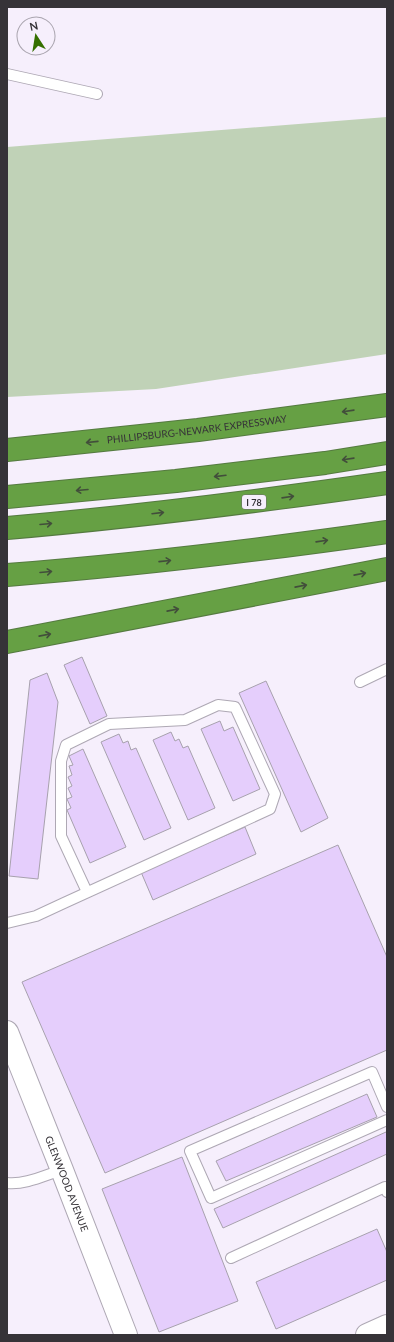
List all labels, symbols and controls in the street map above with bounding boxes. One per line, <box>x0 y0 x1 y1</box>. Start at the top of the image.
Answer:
north arrow <box>16 16 56 56</box>
text: N <box>28 18 39 33</box>
one-way arrow <box>342 407 355 415</box>
street label: PHILLIPSBURG-NEWARK EXPRESSWAY <box>106 412 288 446</box>
one-way arrow <box>86 438 99 445</box>
one-way arrow <box>342 455 355 463</box>
one-way arrow <box>213 472 226 479</box>
one-way arrow <box>76 487 89 494</box>
one-way arrow <box>281 493 294 501</box>
road number: I 78 <box>242 495 266 509</box>
one-way arrow <box>151 509 164 517</box>
one-way arrow <box>39 521 52 528</box>
one-way arrow <box>315 537 328 545</box>
one-way arrow <box>158 557 171 564</box>
one-way arrow <box>39 568 52 576</box>
one-way arrow <box>353 570 366 578</box>
one-way arrow <box>294 581 307 589</box>
one-way arrow <box>166 606 179 614</box>
one-way arrow <box>38 630 51 638</box>
street label: GLENWOOD AVENUE <box>43 1134 91 1233</box>

